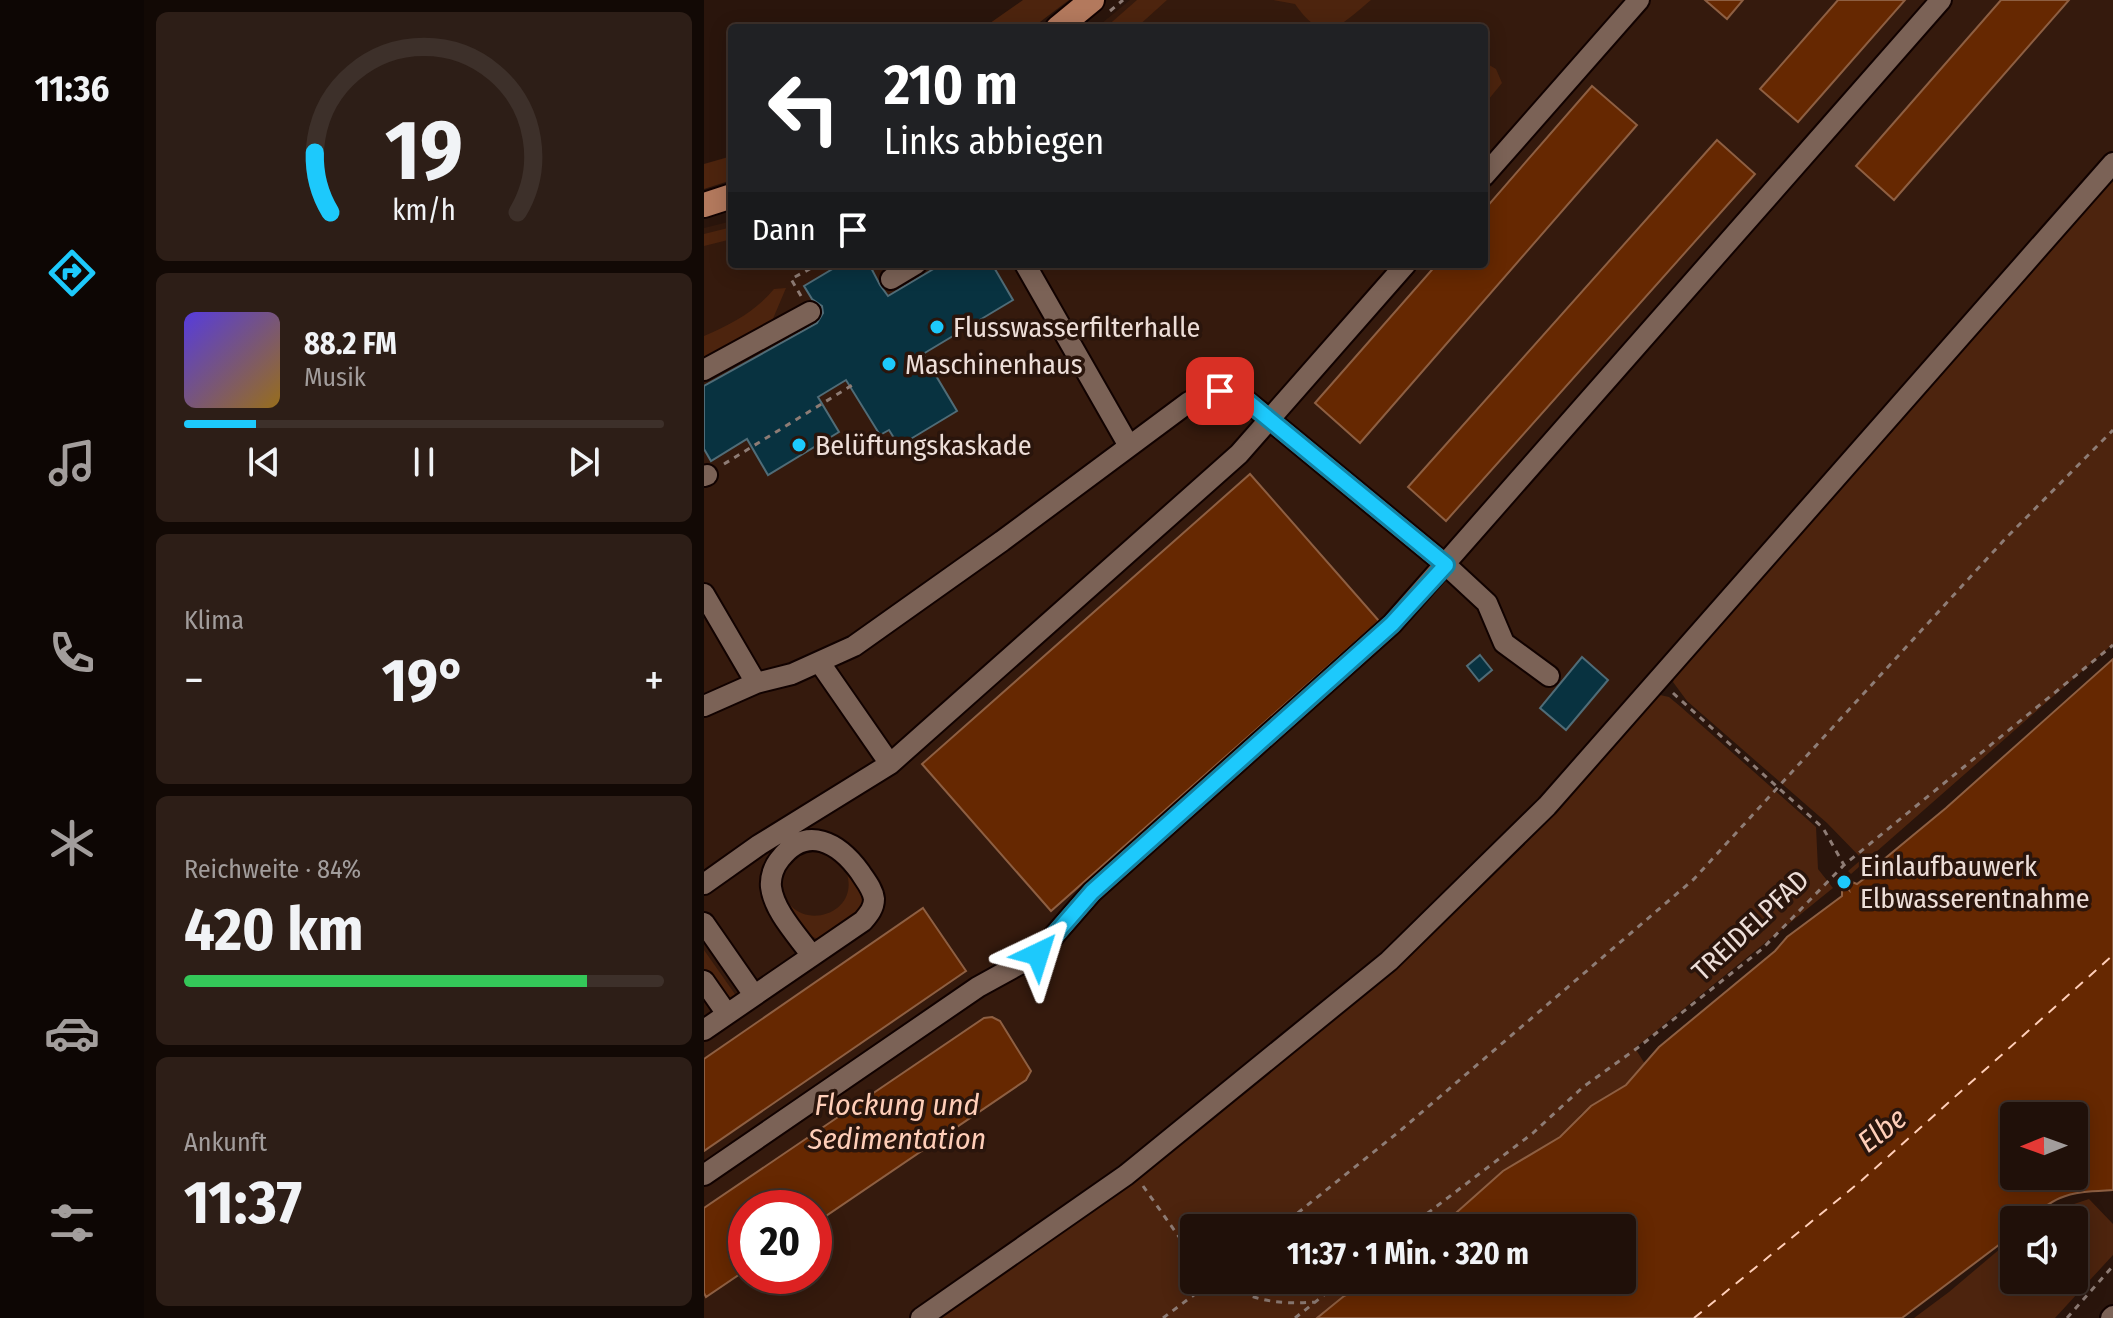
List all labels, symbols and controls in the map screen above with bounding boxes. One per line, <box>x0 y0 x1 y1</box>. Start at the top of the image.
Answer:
text: 210 m <box>884 52 1018 119</box>
icon: left <box>752 56 856 160</box>
text: 11:36 <box>35 67 109 111</box>
text: 19 <box>385 100 463 200</box>
text: Links abbiegen <box>884 120 1104 164</box>
text: km/h <box>392 193 456 228</box>
icon: arrive <box>831 208 875 252</box>
text: Dann <box>752 212 815 248</box>
icon: directions <box>44 245 100 301</box>
place label: Flusswasserfilterhalle <box>953 311 1200 344</box>
marker: Flusswasserfilterhalle <box>928 318 946 336</box>
text: 88.2 FM <box>304 326 397 362</box>
place label: Maschinenhaus <box>905 348 1083 381</box>
marker: Maschinenhaus <box>880 355 898 373</box>
pin <box>1186 357 1254 425</box>
text: Musik <box>304 362 366 393</box>
icon: arrive <box>1198 369 1242 413</box>
place label: Belüftungskaskade <box>815 429 1032 462</box>
icon: music <box>44 435 100 491</box>
marker: Belüftungskaskade <box>790 436 808 454</box>
icon: previous <box>242 440 286 484</box>
icon: pause <box>402 440 446 484</box>
icon: next <box>562 440 606 484</box>
text: Klima <box>184 605 244 636</box>
icon: phone <box>44 625 100 681</box>
text: 19° <box>382 645 466 717</box>
text: − <box>184 654 204 707</box>
text: + <box>644 654 664 707</box>
icon: climate <box>44 815 100 871</box>
place label: Einlaufbauwerk Elbwasserentnahme <box>1860 850 2090 915</box>
text: Reichweite · 84% <box>184 854 361 885</box>
street label: TREIDELPFAD <box>1685 863 1815 988</box>
marker: Einlaufbauwerk Elbwasserentnahme <box>1835 873 1853 891</box>
text: 420 km <box>184 894 364 966</box>
position arrow <box>996 912 1080 996</box>
icon: car <box>44 1005 100 1061</box>
water label: Flockung und Sedimentation <box>807 1087 986 1157</box>
water label: Elbe <box>1850 1100 1914 1160</box>
north arrow <box>2000 1102 2088 1190</box>
map controls <box>2000 1102 2088 1294</box>
text: Ankunft <box>184 1127 267 1158</box>
text: 11:37 <box>184 1167 302 1239</box>
speed limit sign: 20 <box>728 1190 832 1294</box>
icon: filters <box>44 1195 100 1251</box>
button: sound <box>2000 1206 2088 1294</box>
text: 11:37 · 1 Min. · 320 m <box>1287 1236 1529 1272</box>

